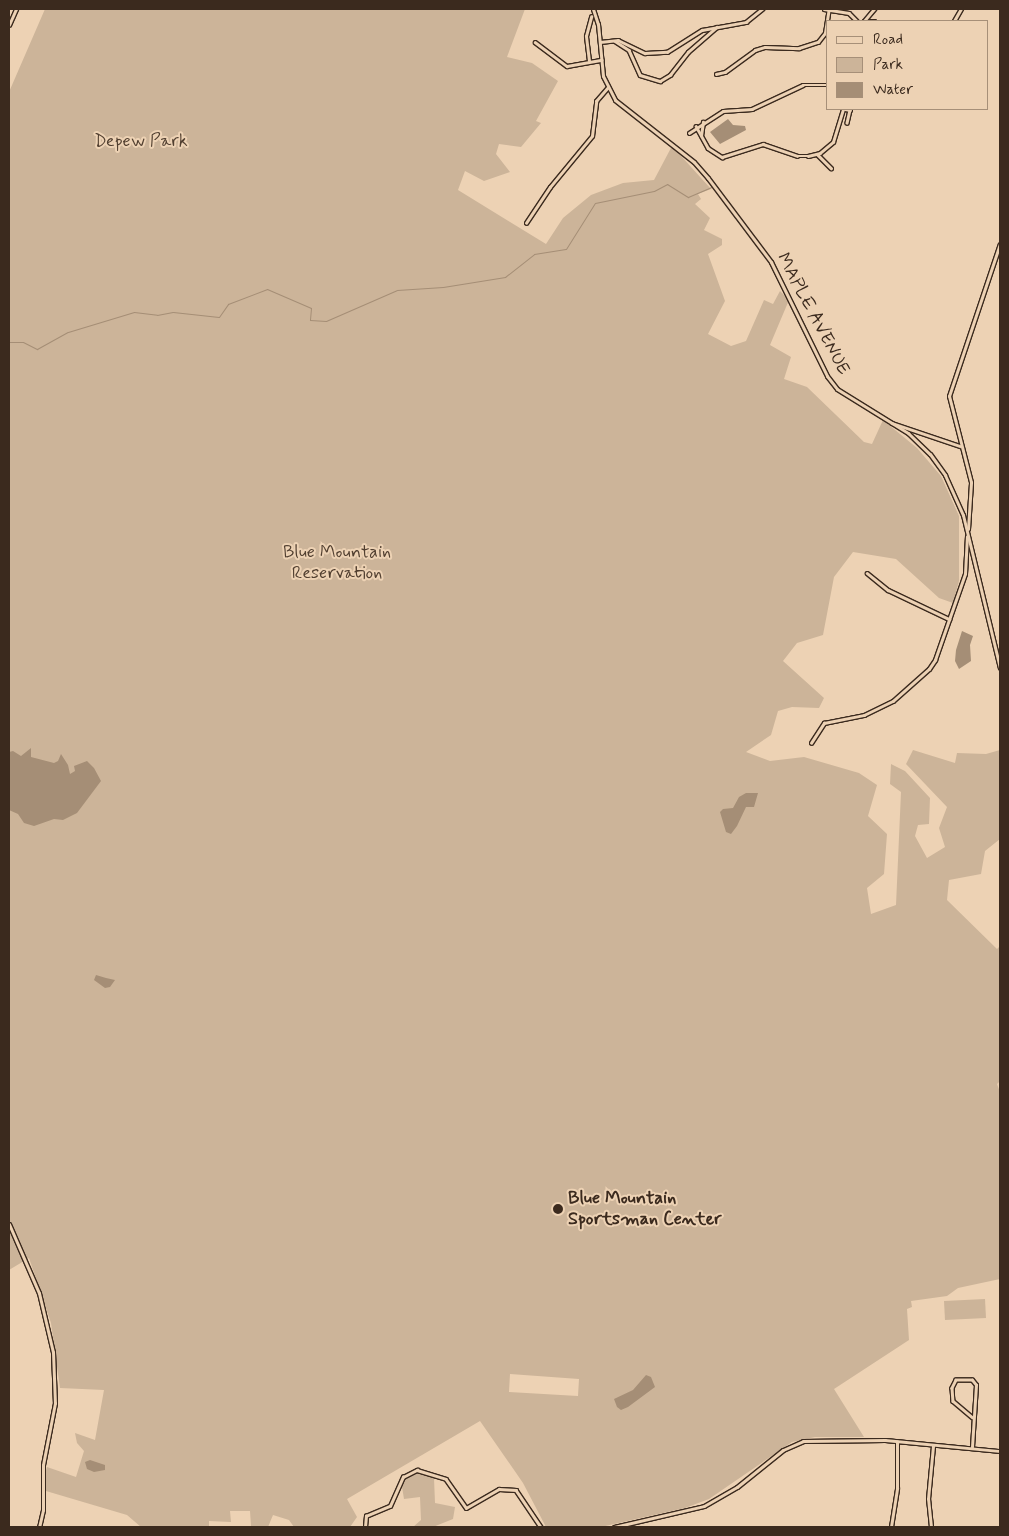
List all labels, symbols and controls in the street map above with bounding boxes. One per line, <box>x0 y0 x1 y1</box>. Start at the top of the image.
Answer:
legend <box>826 20 989 110</box>
text: Road <box>873 30 903 50</box>
text: Park <box>873 55 903 75</box>
text: Water <box>873 80 913 100</box>
park label: Depew Park <box>95 130 187 152</box>
street label: MAPLE AVENUE <box>771 248 855 380</box>
park label: Blue Mountain Reservation <box>282 542 392 584</box>
place label: Blue Mountain Sportsman Center <box>568 1188 719 1230</box>
marker: Blue Mountain Sportsman Center <box>552 1203 564 1215</box>

